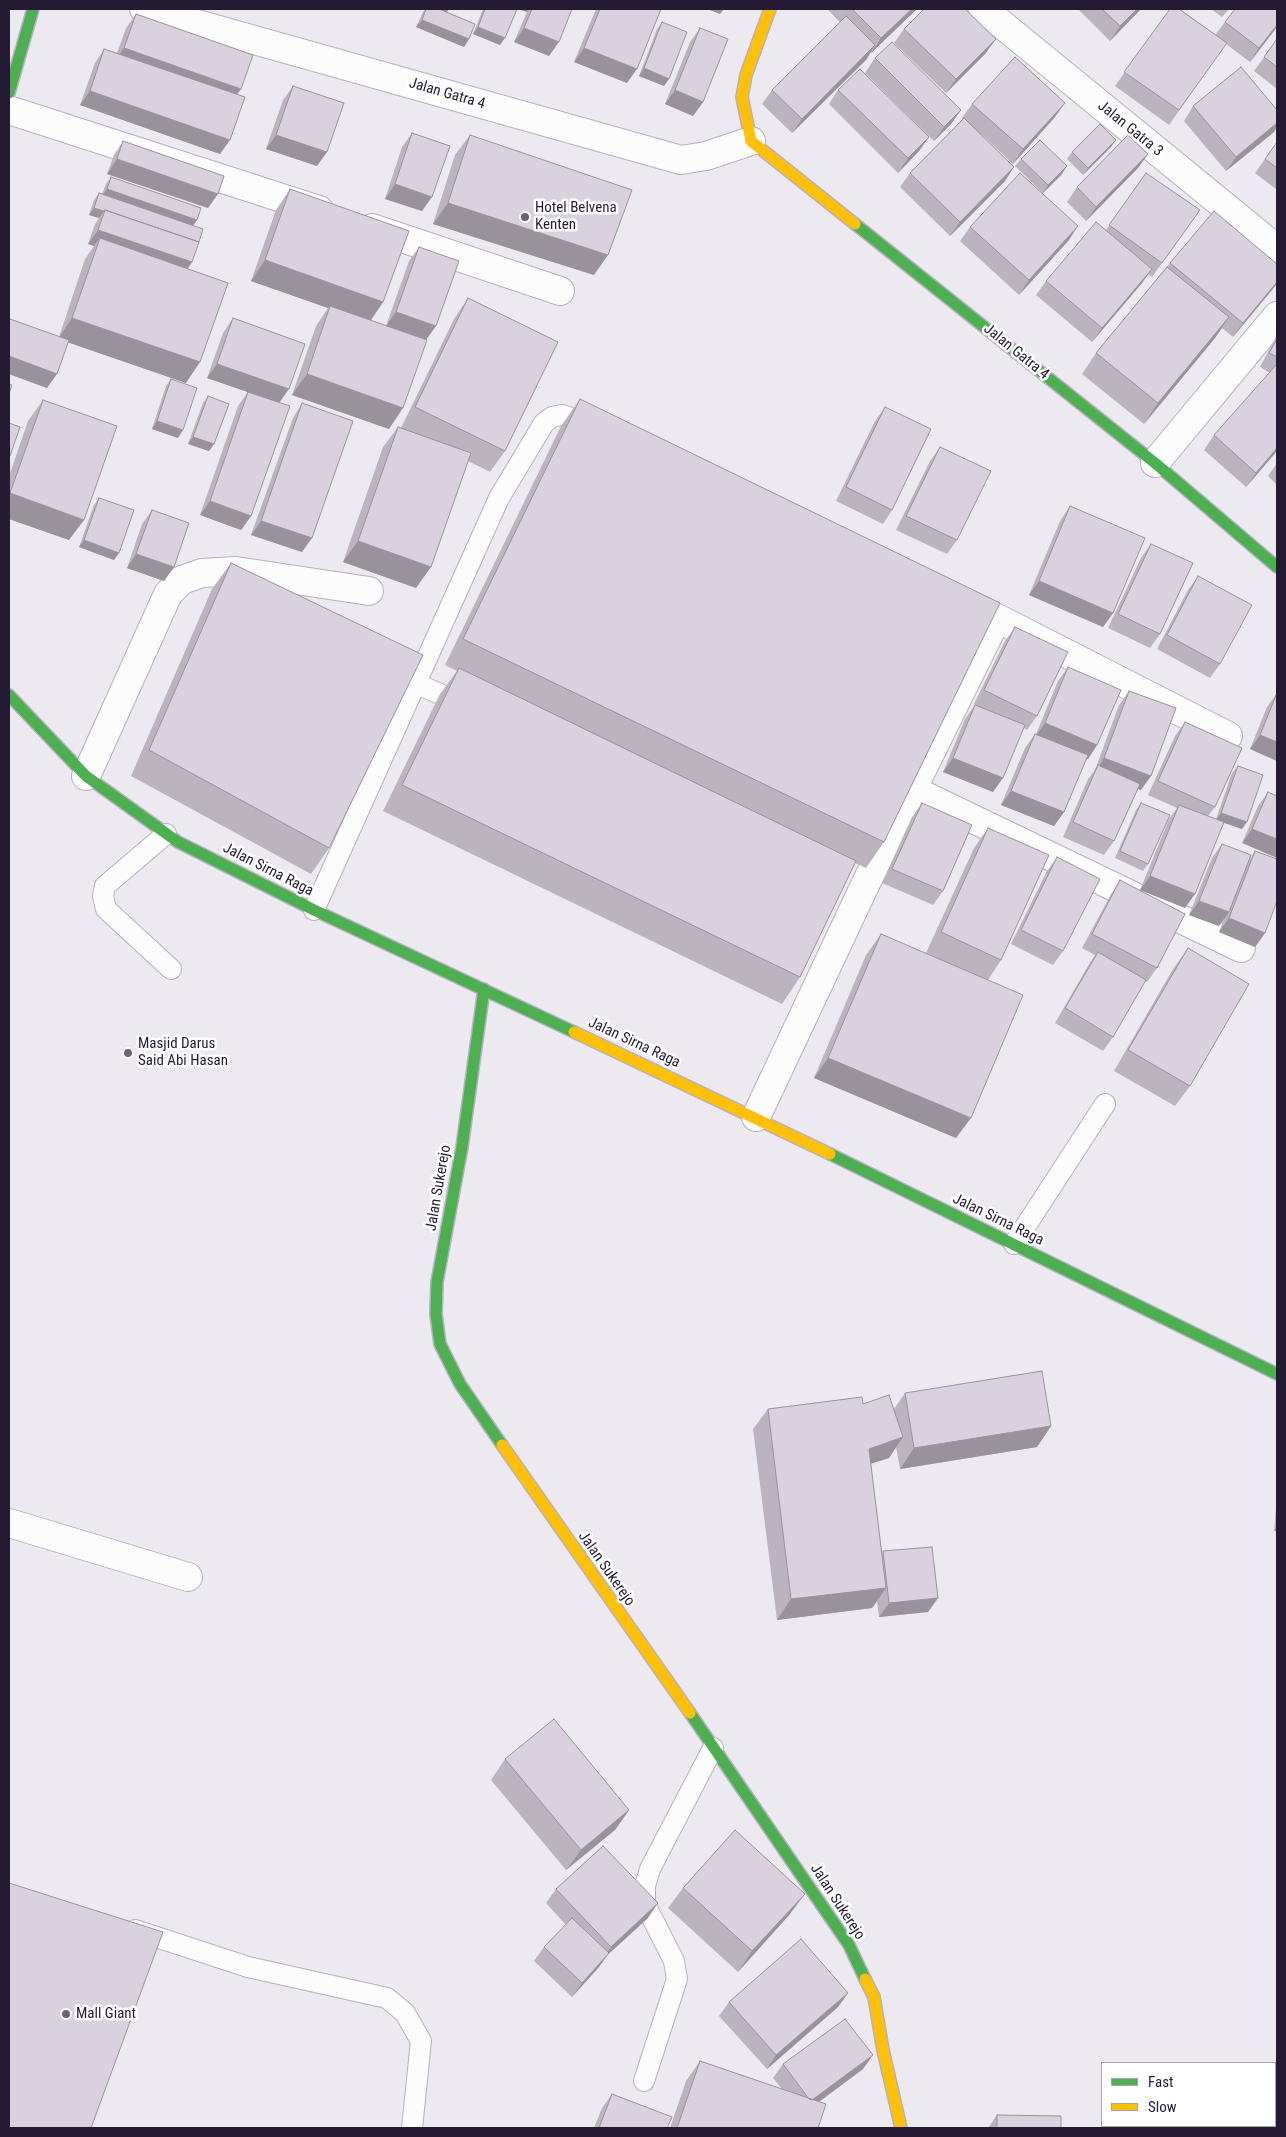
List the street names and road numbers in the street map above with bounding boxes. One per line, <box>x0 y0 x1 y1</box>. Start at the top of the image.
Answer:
street label: Jalan Gatra 4 <box>407 75 487 113</box>
street label: Jalan Gatra 3 <box>1094 97 1166 161</box>
street label: Jalan Gatra 4 <box>980 320 1052 384</box>
street label: Jalan Sirna Raga <box>220 839 316 901</box>
street label: Jalan Sirna Raga <box>585 1014 683 1072</box>
street label: Jalan Sukerejo <box>423 1144 455 1232</box>
street label: Jalan Sirna Raga <box>949 1190 1047 1250</box>
street label: Jalan Sukerejo <box>574 1528 638 1610</box>
street label: Jalan Sukerejo <box>806 1861 868 1943</box>

